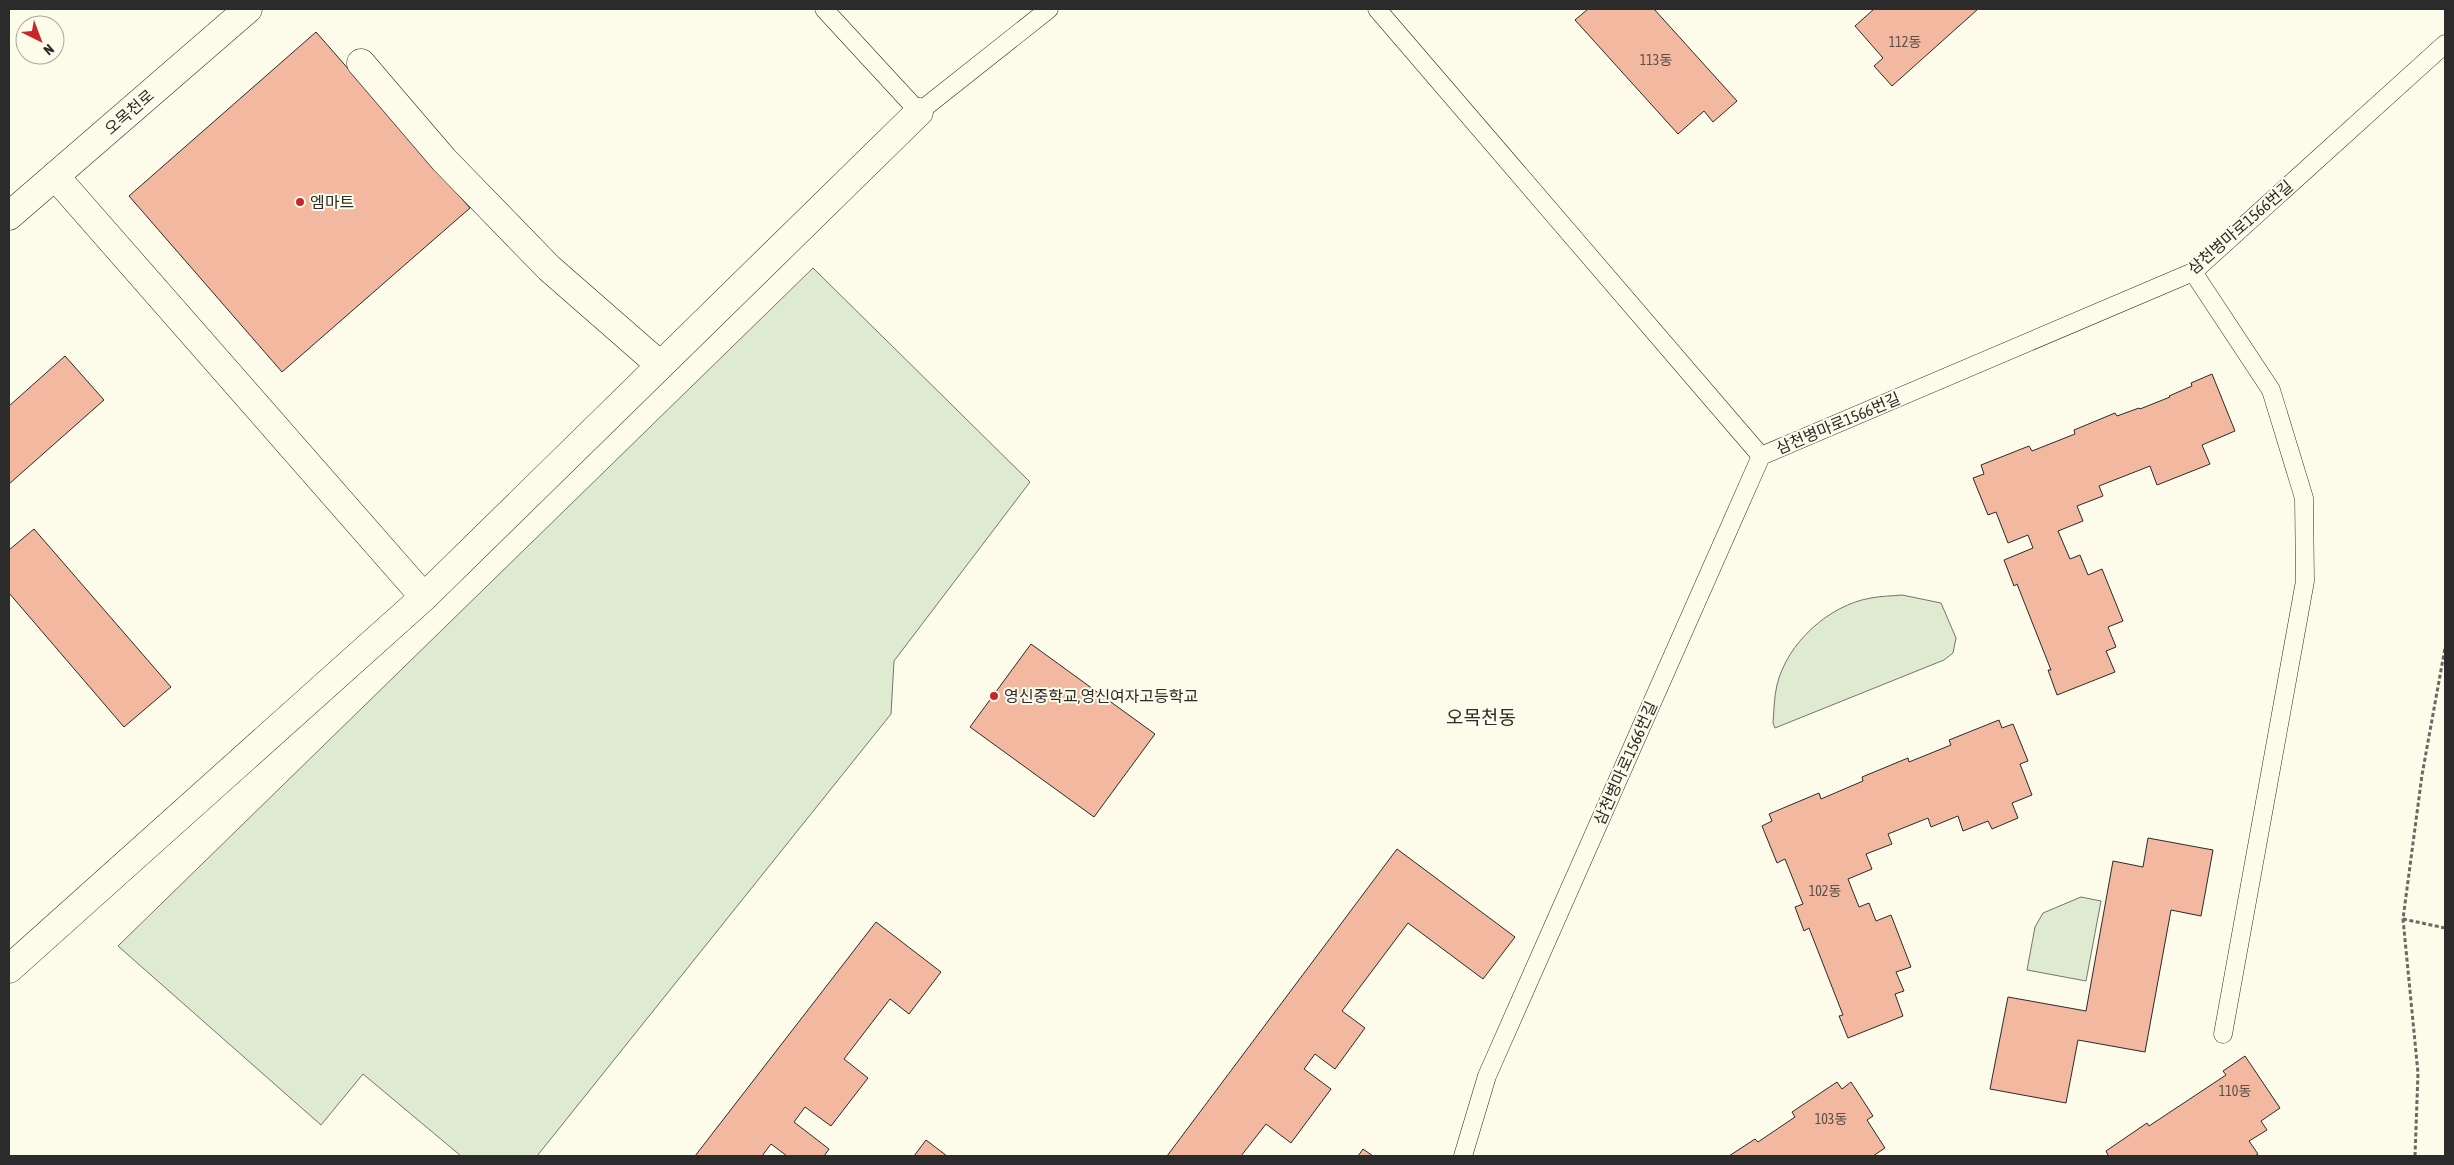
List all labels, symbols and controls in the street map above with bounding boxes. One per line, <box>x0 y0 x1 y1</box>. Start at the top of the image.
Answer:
north arrow <box>15 15 65 65</box>
house number: 112동 <box>1889 34 1921 50</box>
text: N <box>40 41 57 58</box>
house number: 113동 <box>1640 52 1672 68</box>
street label: 오목천로 <box>101 86 157 138</box>
street label: 삼천병마로1566번길 <box>2184 177 2296 277</box>
place label: 엠마트 <box>310 193 354 211</box>
marker: 엠마트 <box>294 196 306 208</box>
street label: 삼천병마로1566번길 <box>1773 389 1903 457</box>
place label: 영신중학교,영신여자고등학교 <box>1004 687 1198 705</box>
marker: 영신중학교,영신여자고등학교 <box>988 690 1000 702</box>
street label: 삼천병마로1566번길 <box>1590 699 1660 827</box>
district label: 오목천동 <box>1446 706 1516 728</box>
house number: 102동 <box>1809 883 1841 899</box>
house number: 110동 <box>2219 1083 2251 1099</box>
house number: 103동 <box>1815 1111 1847 1127</box>

